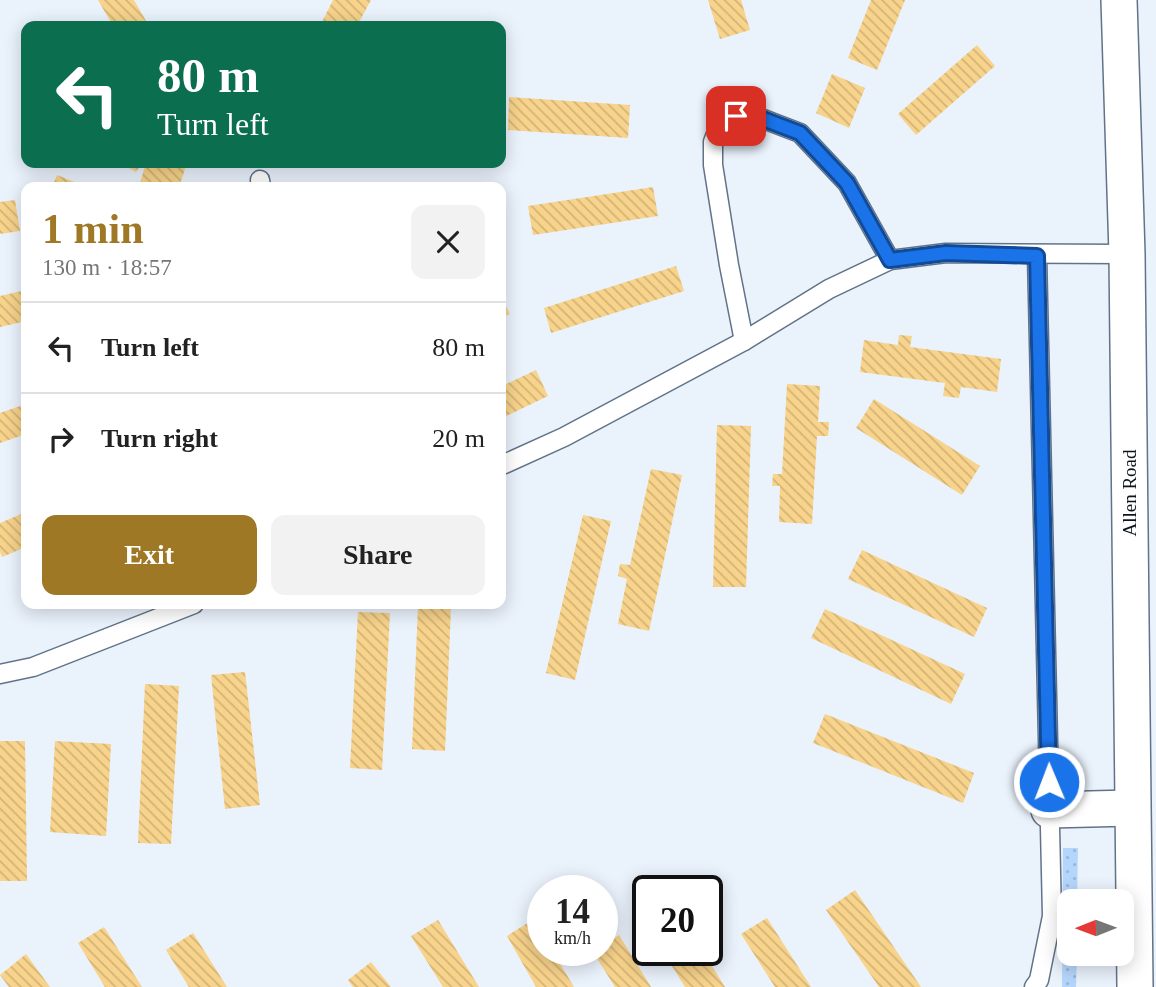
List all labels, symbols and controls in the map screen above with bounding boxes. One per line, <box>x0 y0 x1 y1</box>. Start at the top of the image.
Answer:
text: 80 m <box>157 48 259 103</box>
icon: left <box>42 49 133 140</box>
pin <box>706 86 766 146</box>
icon: arrive <box>717 97 755 135</box>
text: Turn left <box>157 106 269 142</box>
button: close <box>411 205 485 279</box>
text: 1 min <box>42 206 144 252</box>
text: 130 m · 18:57 <box>42 255 172 280</box>
icon: left <box>42 329 80 367</box>
text: Turn left <box>101 333 199 362</box>
text: 80 m <box>432 333 485 362</box>
icon: right <box>42 420 80 458</box>
text: Turn right <box>101 424 218 453</box>
text: 20 m <box>432 424 485 453</box>
street label: Allen Road <box>1119 449 1140 537</box>
button: Exit <box>42 515 257 595</box>
button: Share <box>271 515 485 595</box>
position arrow <box>1012 745 1086 819</box>
speed limit sign: 20 <box>632 875 723 966</box>
north arrow <box>1057 889 1134 966</box>
map controls <box>1057 889 1134 966</box>
text: 14 <box>555 892 590 931</box>
text: km/h <box>554 928 591 948</box>

